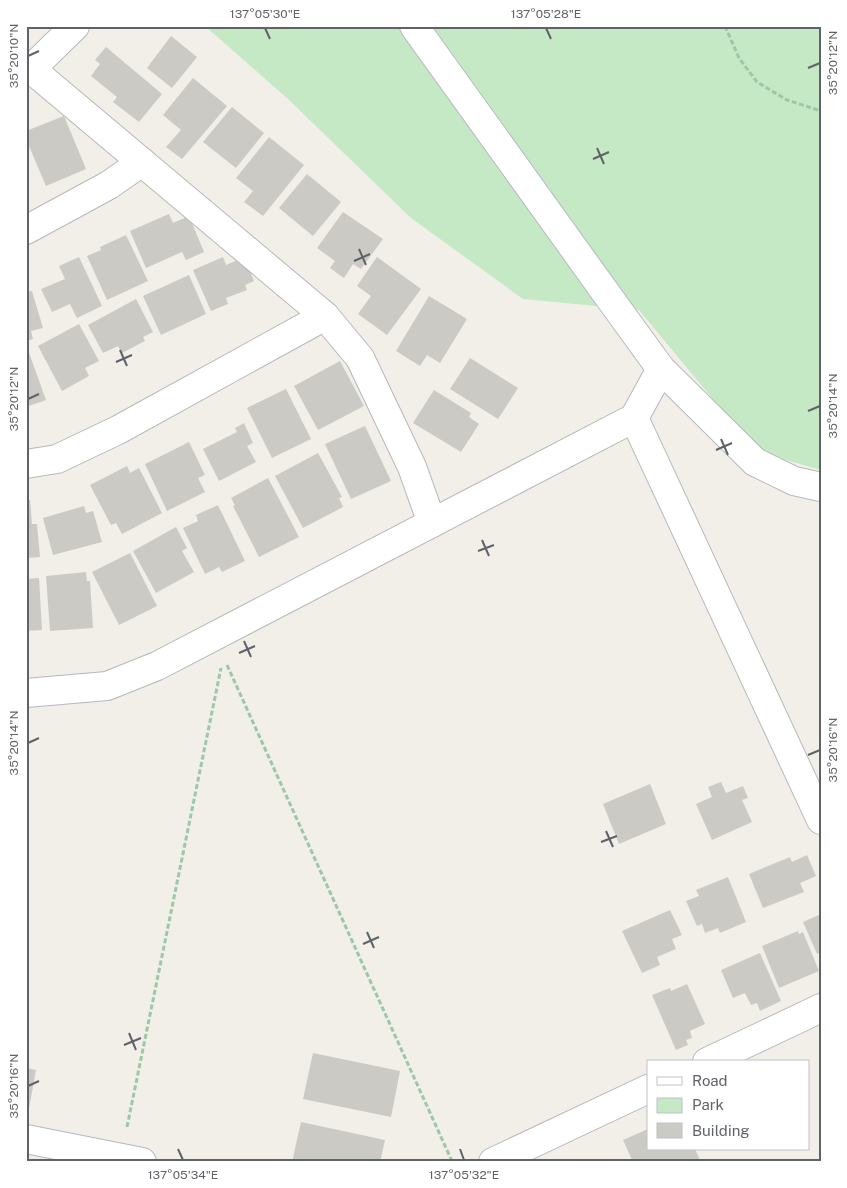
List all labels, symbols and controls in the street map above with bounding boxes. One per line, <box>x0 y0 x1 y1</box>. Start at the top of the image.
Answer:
text: 137°05'30"E <box>230 7 300 21</box>
text: 137°05'28"E <box>511 7 581 21</box>
text: 35°20'10"N <box>7 24 21 88</box>
text: 35°20'12"N <box>826 31 840 95</box>
text: 35°20'12"N <box>7 367 21 431</box>
text: 35°20'14"N <box>826 374 840 438</box>
text: 35°20'14"N <box>7 711 21 775</box>
text: 35°20'16"N <box>826 718 840 782</box>
text: 35°20'16"N <box>7 1054 21 1118</box>
legend <box>647 1060 810 1150</box>
text: Road <box>692 1072 728 1089</box>
text: Park <box>692 1096 724 1113</box>
text: Building <box>692 1122 750 1139</box>
text: 137°05'34"E <box>148 1168 218 1182</box>
text: 137°05'32"E <box>429 1168 499 1182</box>

